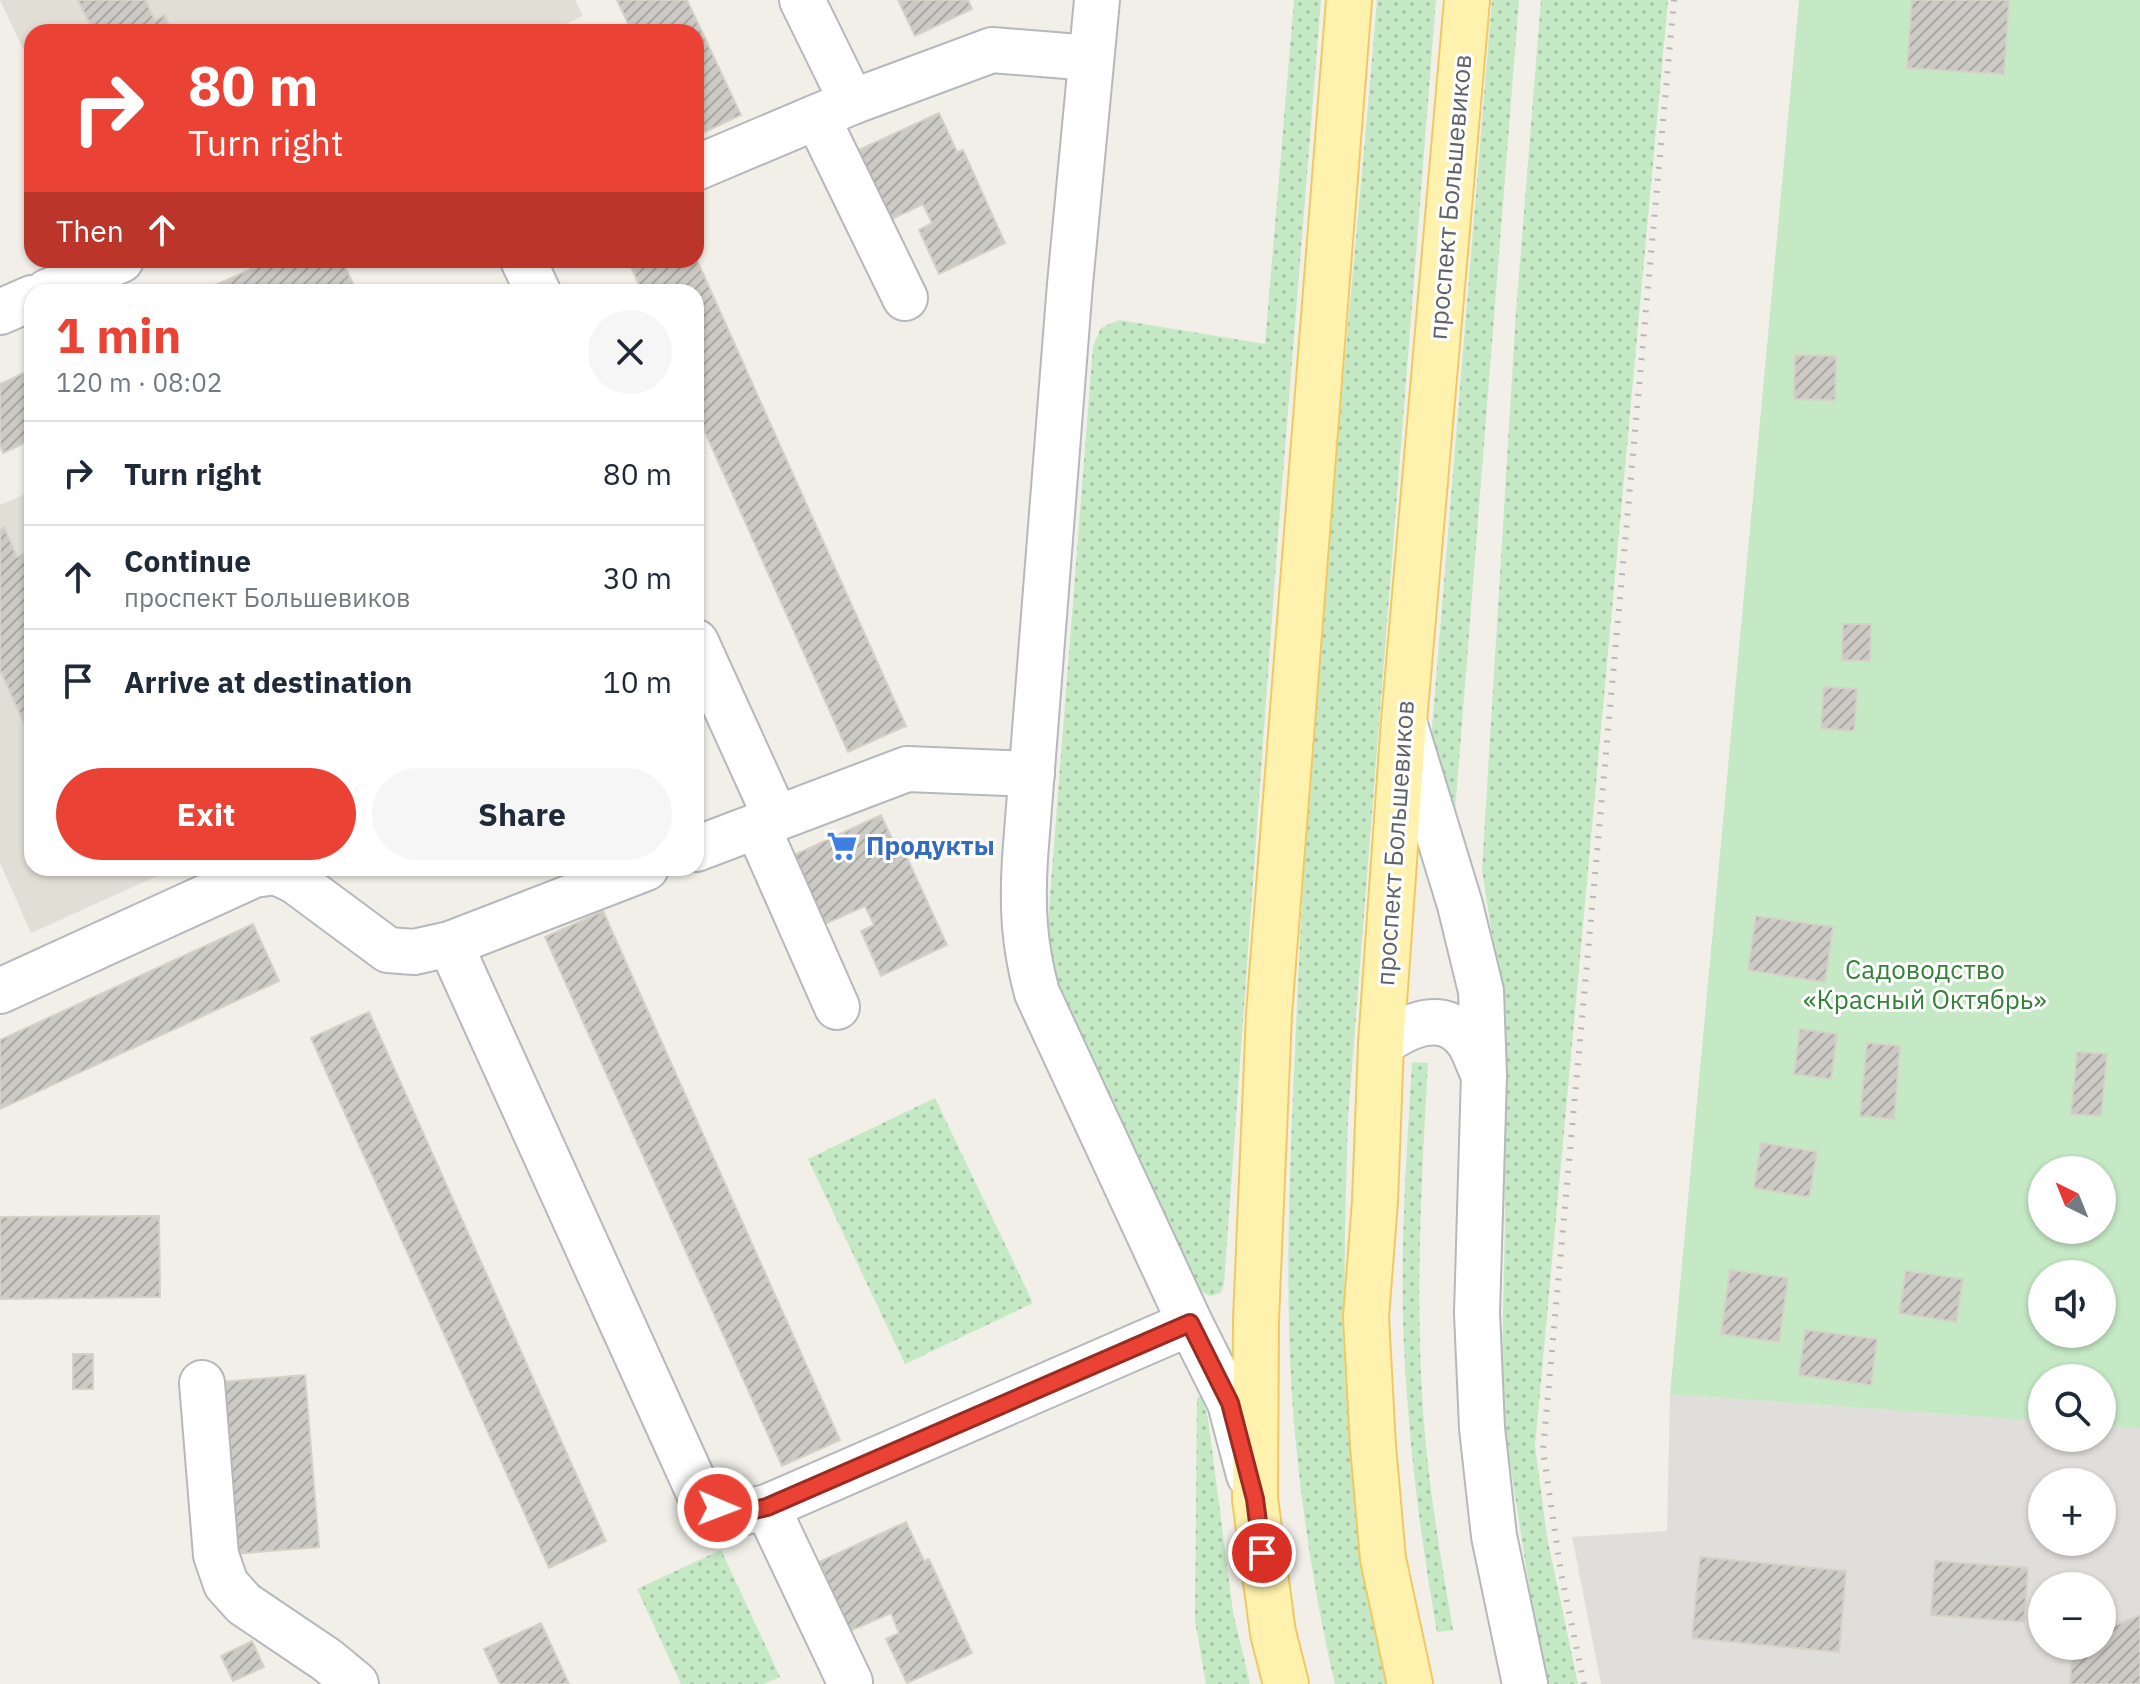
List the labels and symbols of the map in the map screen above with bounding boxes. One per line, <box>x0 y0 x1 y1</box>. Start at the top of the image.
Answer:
street label: проспект Большевиков <box>1420 53 1478 341</box>
street label: проспект Большевиков <box>1367 699 1421 987</box>
place label: Продукты <box>866 828 995 862</box>
supermarket icon: Продукты <box>825 829 859 863</box>
park label: Садоводство «Красный Октябрь» <box>1803 952 2047 1016</box>
north arrow <box>2028 1156 2116 1244</box>
position arrow <box>676 1466 760 1550</box>
pin <box>1228 1519 1296 1587</box>

